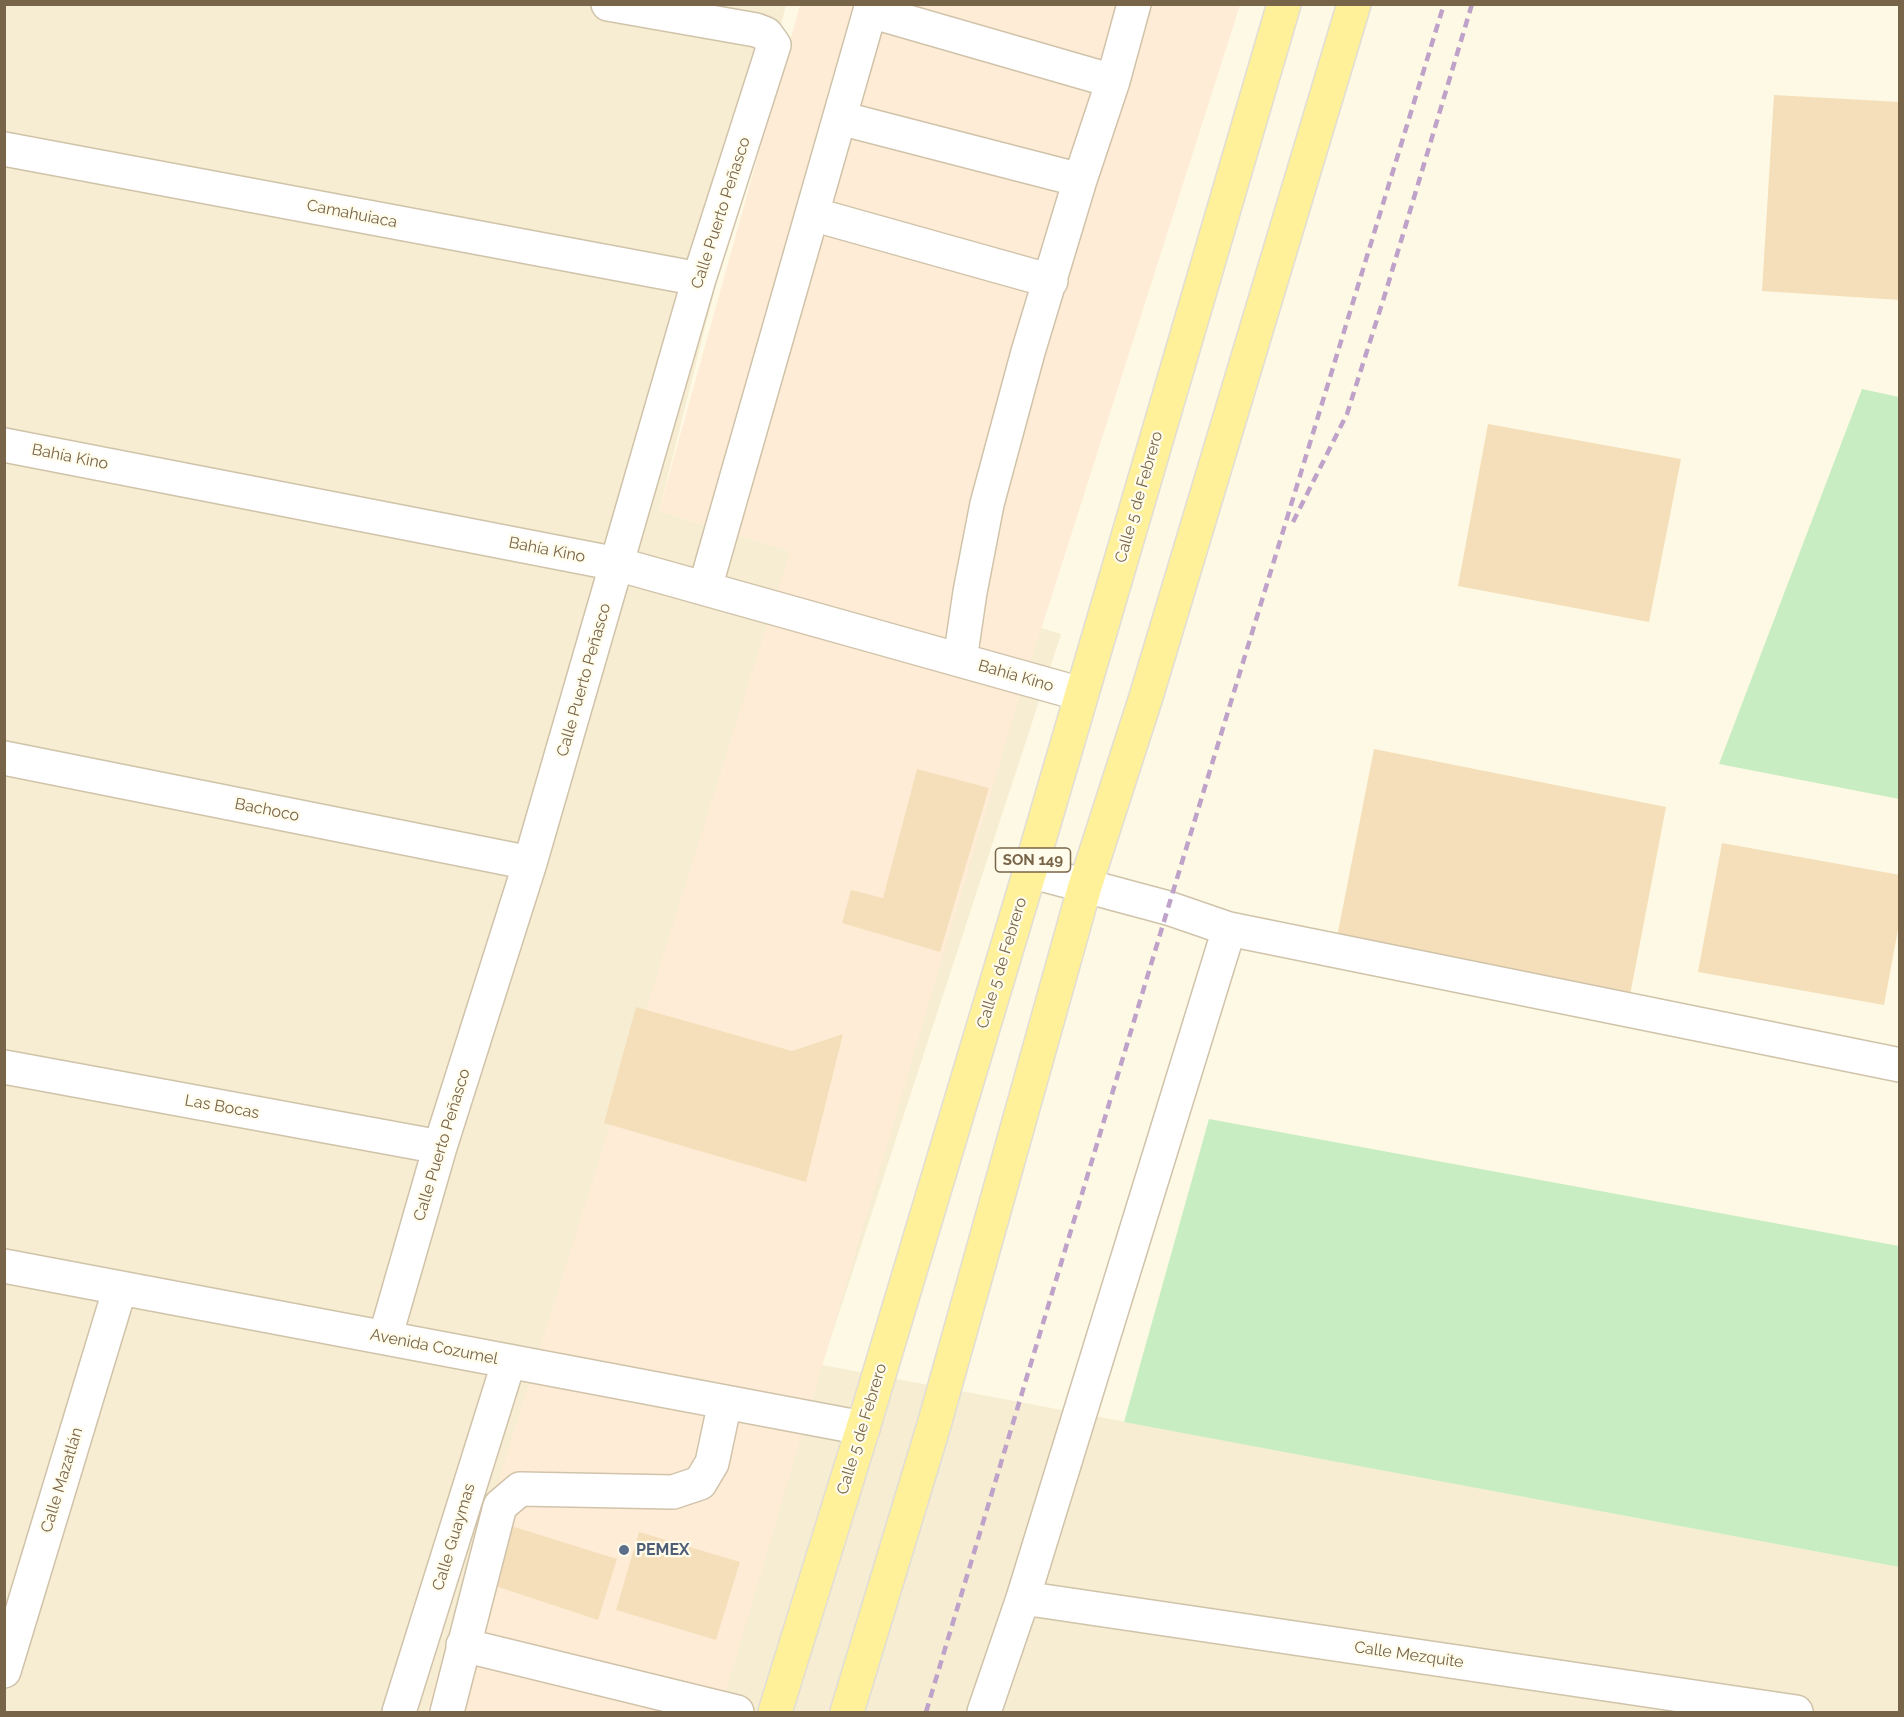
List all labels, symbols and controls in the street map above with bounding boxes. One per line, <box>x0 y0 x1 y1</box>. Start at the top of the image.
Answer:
street label: Calle Puerto Peñasco <box>687 135 755 291</box>
street label: Camahuiaca <box>305 196 399 232</box>
street label: Calle 5 de Febrero <box>1111 429 1167 565</box>
street label: Bahía Kino <box>30 440 110 474</box>
street label: Bahía Kino <box>507 533 587 567</box>
street label: Calle Puerto Peñasco <box>553 601 615 759</box>
street label: Bahía Kino <box>976 656 1056 696</box>
street label: Bachoco <box>233 794 301 826</box>
road number: SON 149 <box>996 848 1070 872</box>
street label: Calle 5 de Febrero <box>973 895 1031 1031</box>
street label: Calle Puerto Peñasco <box>410 1066 474 1224</box>
street label: Las Bocas <box>183 1091 261 1123</box>
street label: Avenida Cozumel <box>369 1325 499 1369</box>
street label: Calle 5 de Febrero <box>833 1361 891 1497</box>
street label: Calle Mazatlán <box>37 1425 87 1535</box>
street label: Calle Guaymas <box>429 1481 479 1593</box>
place label: PEMEX <box>636 1540 689 1560</box>
marker: PEMEX <box>617 1543 631 1557</box>
street label: Calle Mezquite <box>1353 1638 1465 1672</box>

